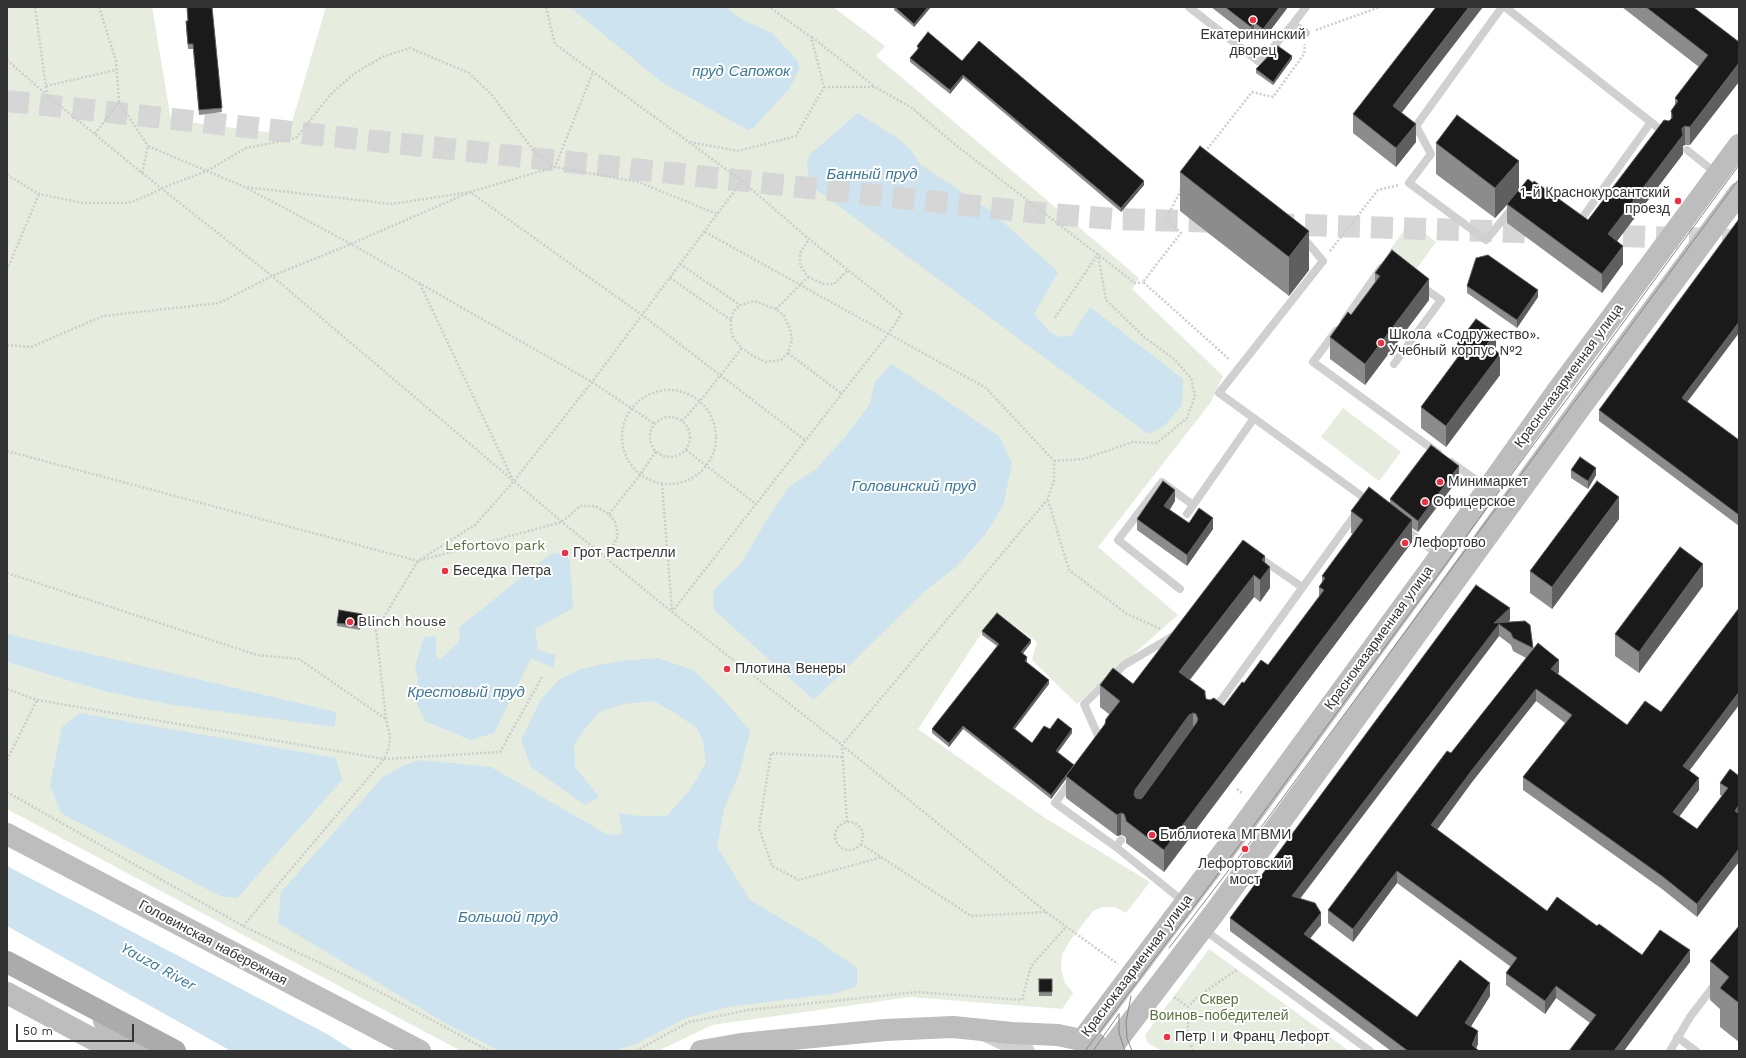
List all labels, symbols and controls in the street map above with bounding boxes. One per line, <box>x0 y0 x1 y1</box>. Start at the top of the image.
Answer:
marker: Екатерининский дворец <box>1248 15 1258 25</box>
place label: Екатерининский дворец <box>1201 27 1305 60</box>
water label: пруд Сапожок <box>692 63 790 81</box>
water label: Банный пруд <box>827 166 917 184</box>
place label: 1-й Краснокурсантский проезд <box>1520 185 1670 218</box>
marker: 1-й Краснокурсантский проезд <box>1673 196 1683 206</box>
street label: Красноказарменная улица <box>1511 301 1627 451</box>
place label: Школа «Содружество». Учебный корпус №2 <box>1389 327 1540 360</box>
marker: Школа «Содружество». Учебный корпус №2 <box>1376 338 1386 348</box>
place label: Минимаркет <box>1448 474 1528 490</box>
marker: Минимаркет <box>1435 477 1445 487</box>
water label: Головинский пруд <box>852 478 976 496</box>
place label: Офицерское <box>1433 494 1516 510</box>
marker: Офицерское <box>1420 497 1430 507</box>
place label: Лефортово <box>1413 535 1486 551</box>
park label: Lefortovo park <box>445 538 545 554</box>
marker: Лефортово <box>1400 538 1410 548</box>
place label: Грот Растрелли <box>573 545 676 561</box>
marker: Грот Растрелли <box>560 548 570 558</box>
place label: Беседка Петра <box>453 563 551 579</box>
street label: Красноказарменная улица <box>1321 563 1437 713</box>
marker: Беседка Петра <box>440 566 450 576</box>
place label: Blinch house <box>358 614 446 630</box>
marker: Blinch house <box>345 617 355 627</box>
place label: Плотина Венеры <box>735 661 846 677</box>
marker: Плотина Венеры <box>722 664 732 674</box>
water label: Крестовый пруд <box>407 684 525 702</box>
place label: Библиотека МГВМИ <box>1160 827 1291 843</box>
marker: Библиотека МГВМИ <box>1147 830 1157 840</box>
marker: Лефортовский мост <box>1240 844 1250 854</box>
place label: Лефортовский мост <box>1198 856 1292 888</box>
street label: Красноказарменная улица <box>1078 892 1196 1040</box>
street label: Головинская набережная <box>136 897 290 989</box>
water label: Большой пруд <box>458 909 558 927</box>
water label: Yauza River <box>117 939 199 995</box>
park label: Сквер Воинов-победителей <box>1149 992 1289 1024</box>
scale bar <box>18 1016 136 1042</box>
text: 50 m <box>23 1024 53 1038</box>
place label: Петр I и Франц Лефорт <box>1175 1029 1330 1045</box>
marker: Петр I и Франц Лефорт <box>1162 1032 1172 1042</box>

